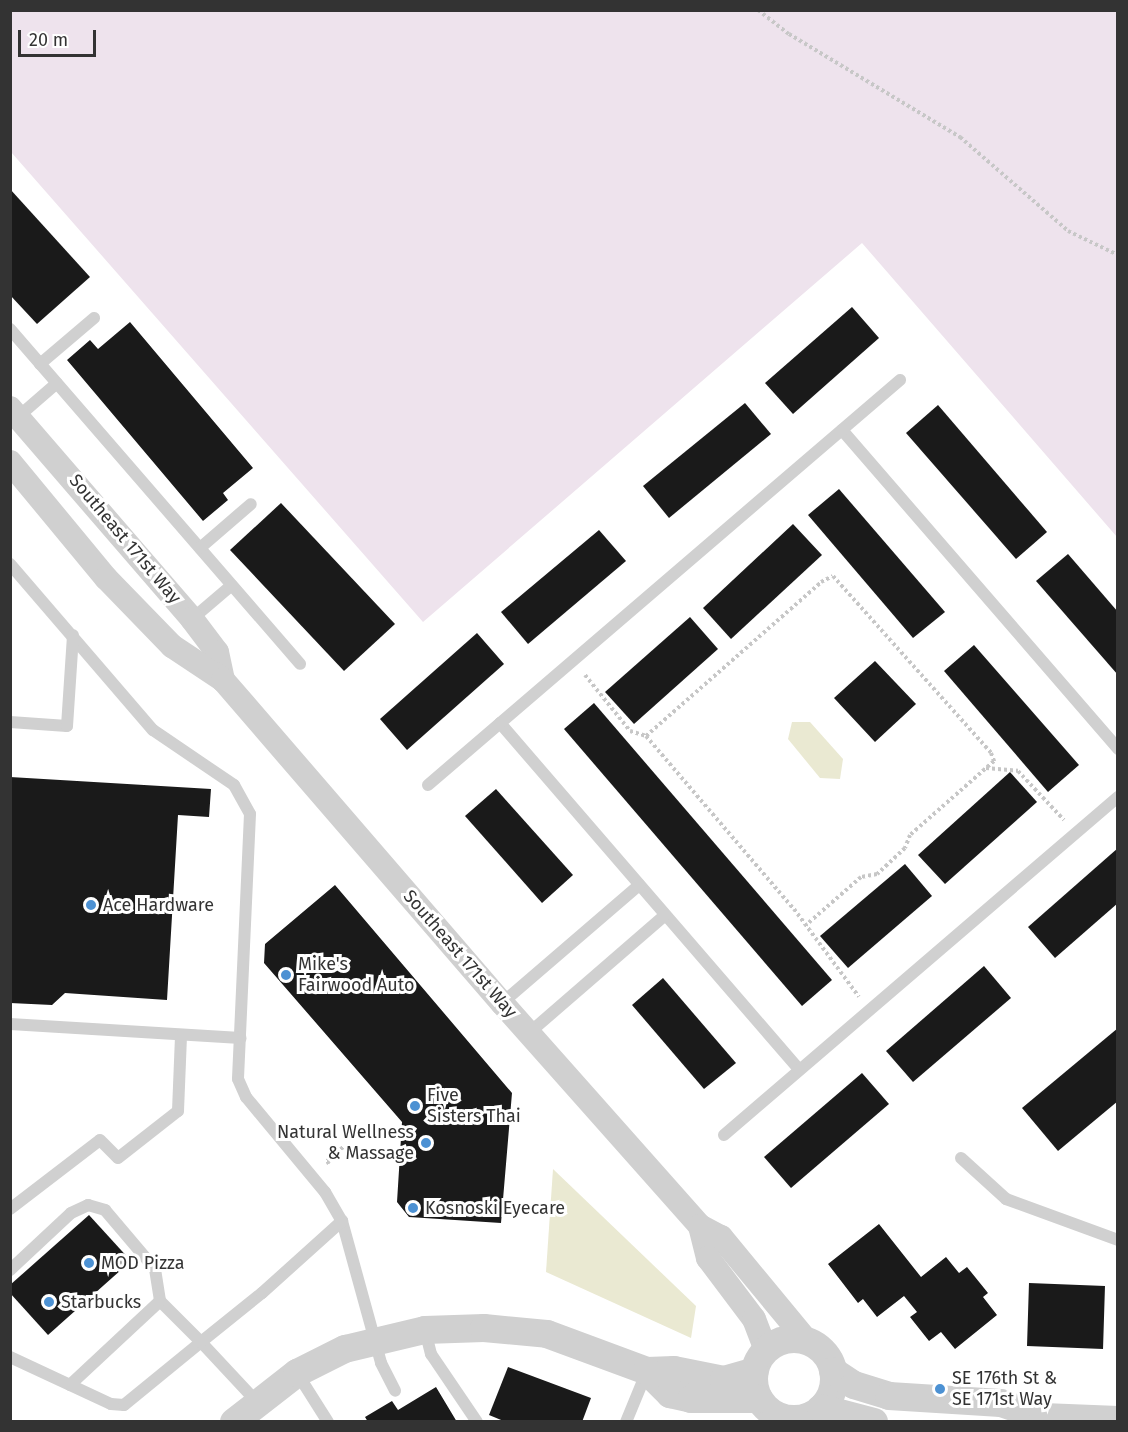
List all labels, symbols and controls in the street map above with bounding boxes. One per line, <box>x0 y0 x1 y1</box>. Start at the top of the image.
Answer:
scale bar <box>21 18 99 56</box>
text: 20 m <box>29 29 68 51</box>
street label: Southeast 171st Way <box>65 470 185 608</box>
street label: Southeast 171st Way <box>399 886 521 1022</box>
place label: Ace Hardware <box>103 894 214 916</box>
marker: Ace Hardware <box>84 898 98 912</box>
place label: Mike's Fairwood Auto <box>298 954 415 996</box>
marker: Mike's Fairwood Auto <box>279 968 293 982</box>
place label: Five Sisters Thai <box>427 1085 521 1128</box>
marker: Five Sisters Thai <box>408 1099 422 1113</box>
place label: Natural Wellness & Massage <box>277 1122 414 1164</box>
marker: Natural Wellness & Massage <box>419 1136 433 1150</box>
place label: Kosnoski Eyecare <box>425 1197 565 1219</box>
marker: Kosnoski Eyecare <box>406 1201 420 1215</box>
place label: MOD Pizza <box>101 1252 184 1274</box>
marker: MOD Pizza <box>82 1256 96 1270</box>
place label: Starbucks <box>61 1291 141 1313</box>
marker: Starbucks <box>42 1295 56 1309</box>
place label: SE 176th St & SE 171st Way <box>952 1368 1057 1410</box>
marker: SE 176th St & SE 171st Way <box>933 1382 947 1396</box>

